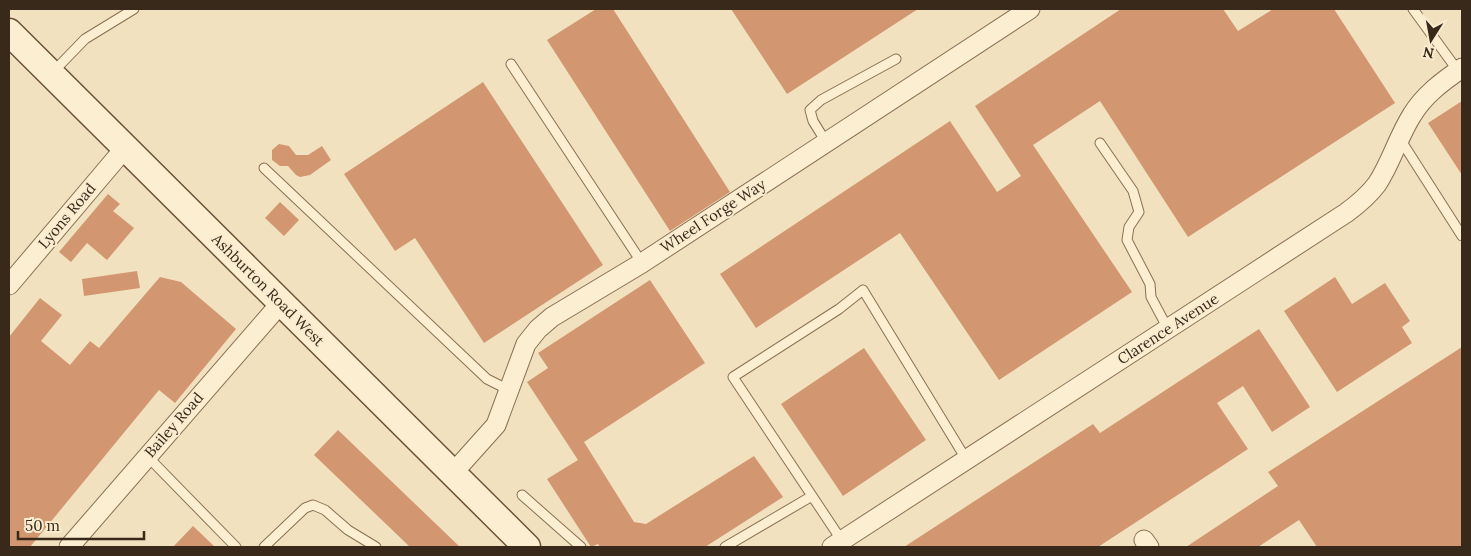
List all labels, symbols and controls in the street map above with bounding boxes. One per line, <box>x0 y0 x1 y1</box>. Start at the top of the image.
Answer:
north arrow <box>1406 15 1456 65</box>
text: N <box>1421 43 1436 63</box>
street label: Wheel Forge Way <box>656 174 769 257</box>
street label: Lyons Road <box>34 179 100 252</box>
street label: Ashburton Road West <box>207 229 329 350</box>
street label: Clarence Avenue <box>1114 289 1222 368</box>
street label: Bailey Road <box>140 388 207 461</box>
scale bar <box>18 508 144 540</box>
text: 50 m <box>25 516 60 535</box>

